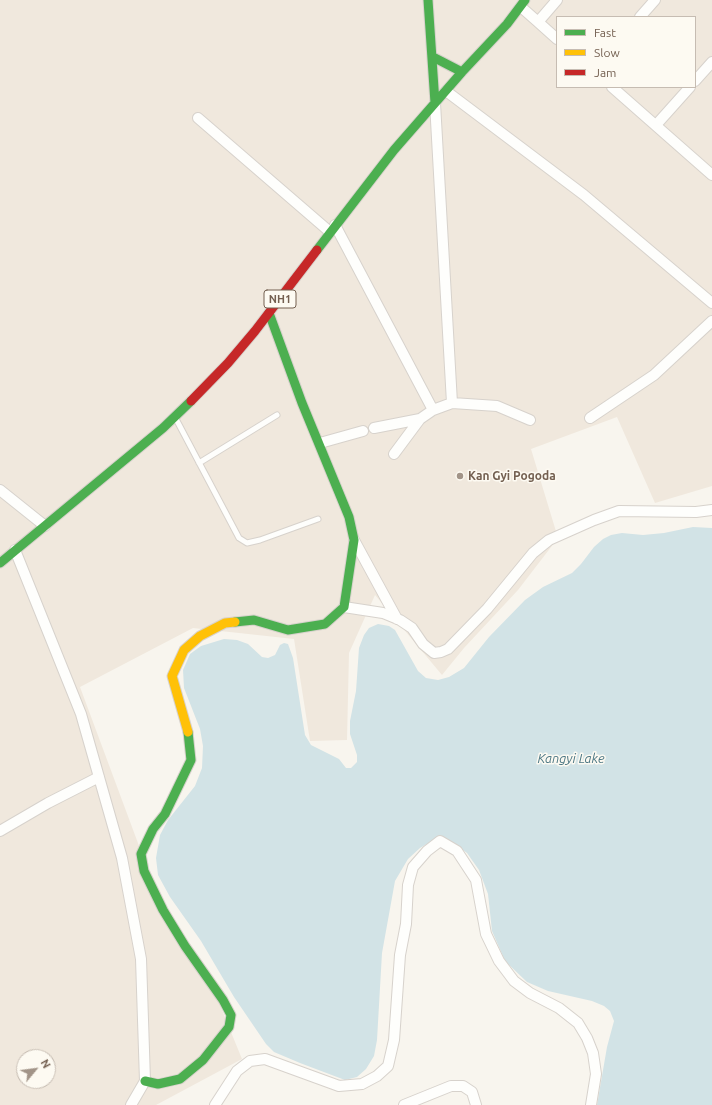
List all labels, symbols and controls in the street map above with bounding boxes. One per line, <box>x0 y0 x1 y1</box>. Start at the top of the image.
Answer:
legend <box>556 16 696 88</box>
text: Fast <box>594 26 616 39</box>
text: Slow <box>594 46 620 59</box>
text: Jam <box>594 66 616 79</box>
road number: NH1 <box>264 290 296 308</box>
place label: Kan Gyi Pogoda <box>468 469 556 483</box>
marker: Kan Gyi Pogoda <box>455 471 465 481</box>
water label: Kangyi Lake <box>537 751 605 767</box>
north arrow <box>16 1049 56 1089</box>
text: N <box>38 1057 53 1070</box>

